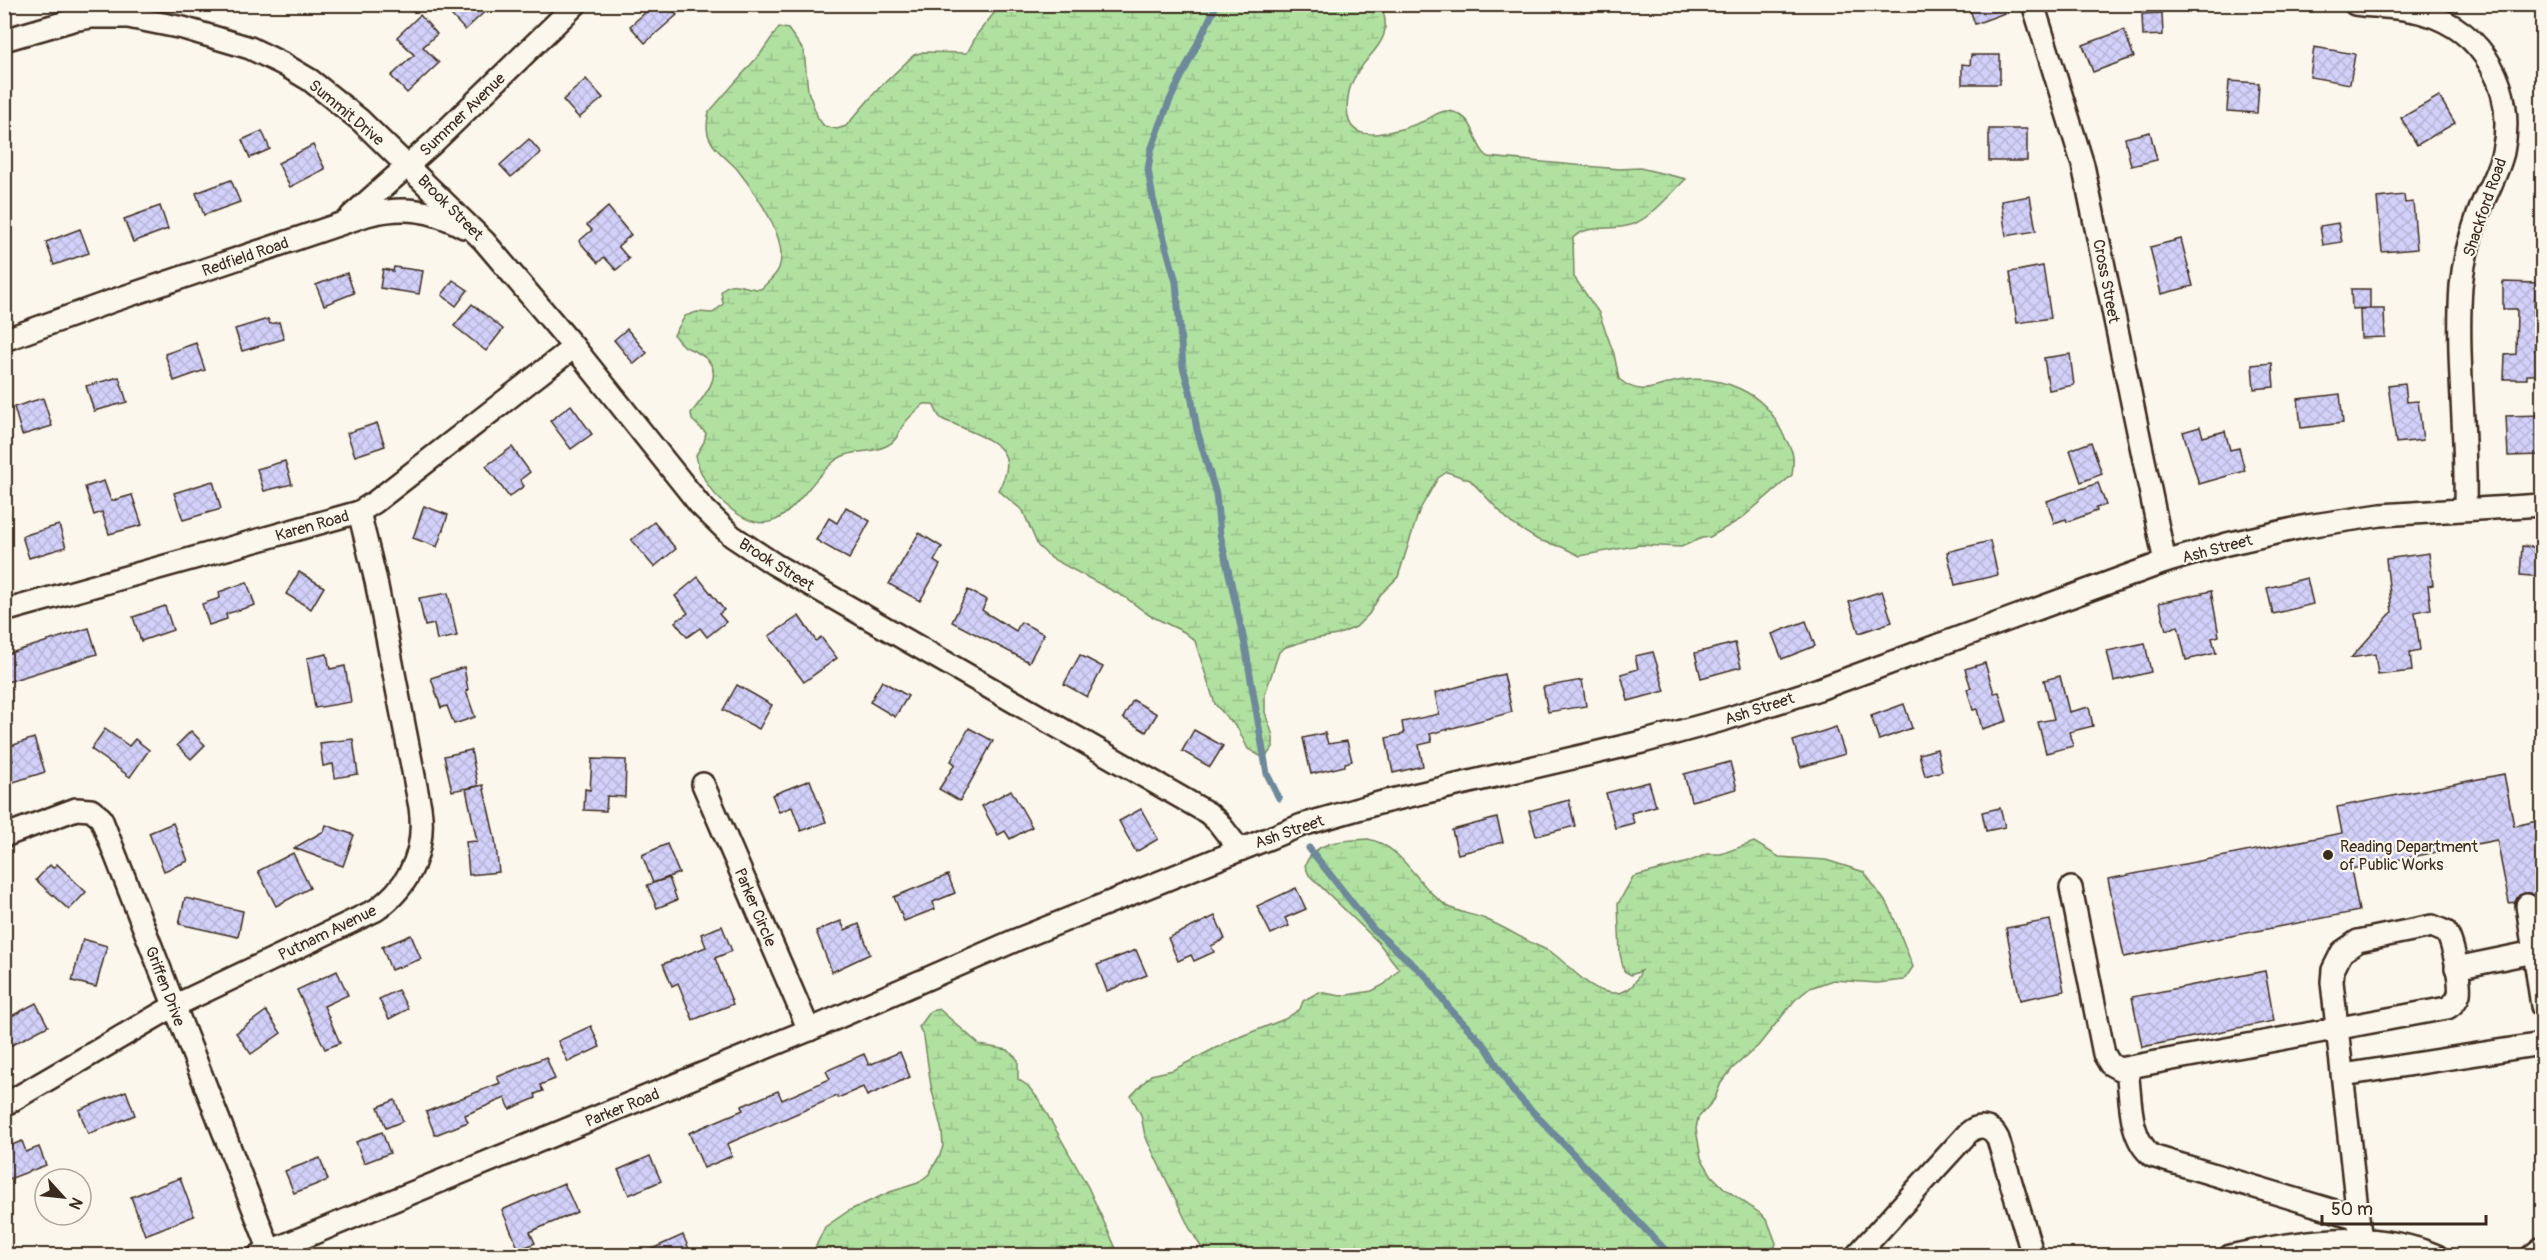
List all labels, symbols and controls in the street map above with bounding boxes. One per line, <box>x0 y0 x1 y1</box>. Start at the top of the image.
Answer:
street label: Summer Avenue <box>416 69 510 161</box>
street label: Summit Drive <box>305 75 388 150</box>
street label: Shackford Road <box>2459 155 2511 259</box>
street label: Brook Street <box>413 171 488 245</box>
street label: Redfield Road <box>199 233 291 281</box>
street label: Cross Street <box>2088 238 2124 325</box>
street label: Karen Road <box>273 506 351 546</box>
street label: Ash Street <box>2180 530 2255 568</box>
street label: Brook Street <box>735 534 818 596</box>
street label: Ash Street <box>1722 688 1797 730</box>
street label: Ash Street <box>1252 811 1327 853</box>
place label: Reading Department of Public Works <box>2340 837 2478 875</box>
marker: Reading Department of Public Works <box>2321 848 2335 862</box>
street label: Parker Circle <box>730 865 781 950</box>
street label: Putnam Avenue <box>275 900 380 965</box>
street label: Griffen Drive <box>141 944 189 1029</box>
street label: Parker Road <box>582 1084 662 1132</box>
north arrow <box>33 1167 93 1227</box>
scale bar <box>2322 1188 2486 1226</box>
text: N <box>64 1194 87 1213</box>
text: 50 m <box>2331 1198 2373 1221</box>

